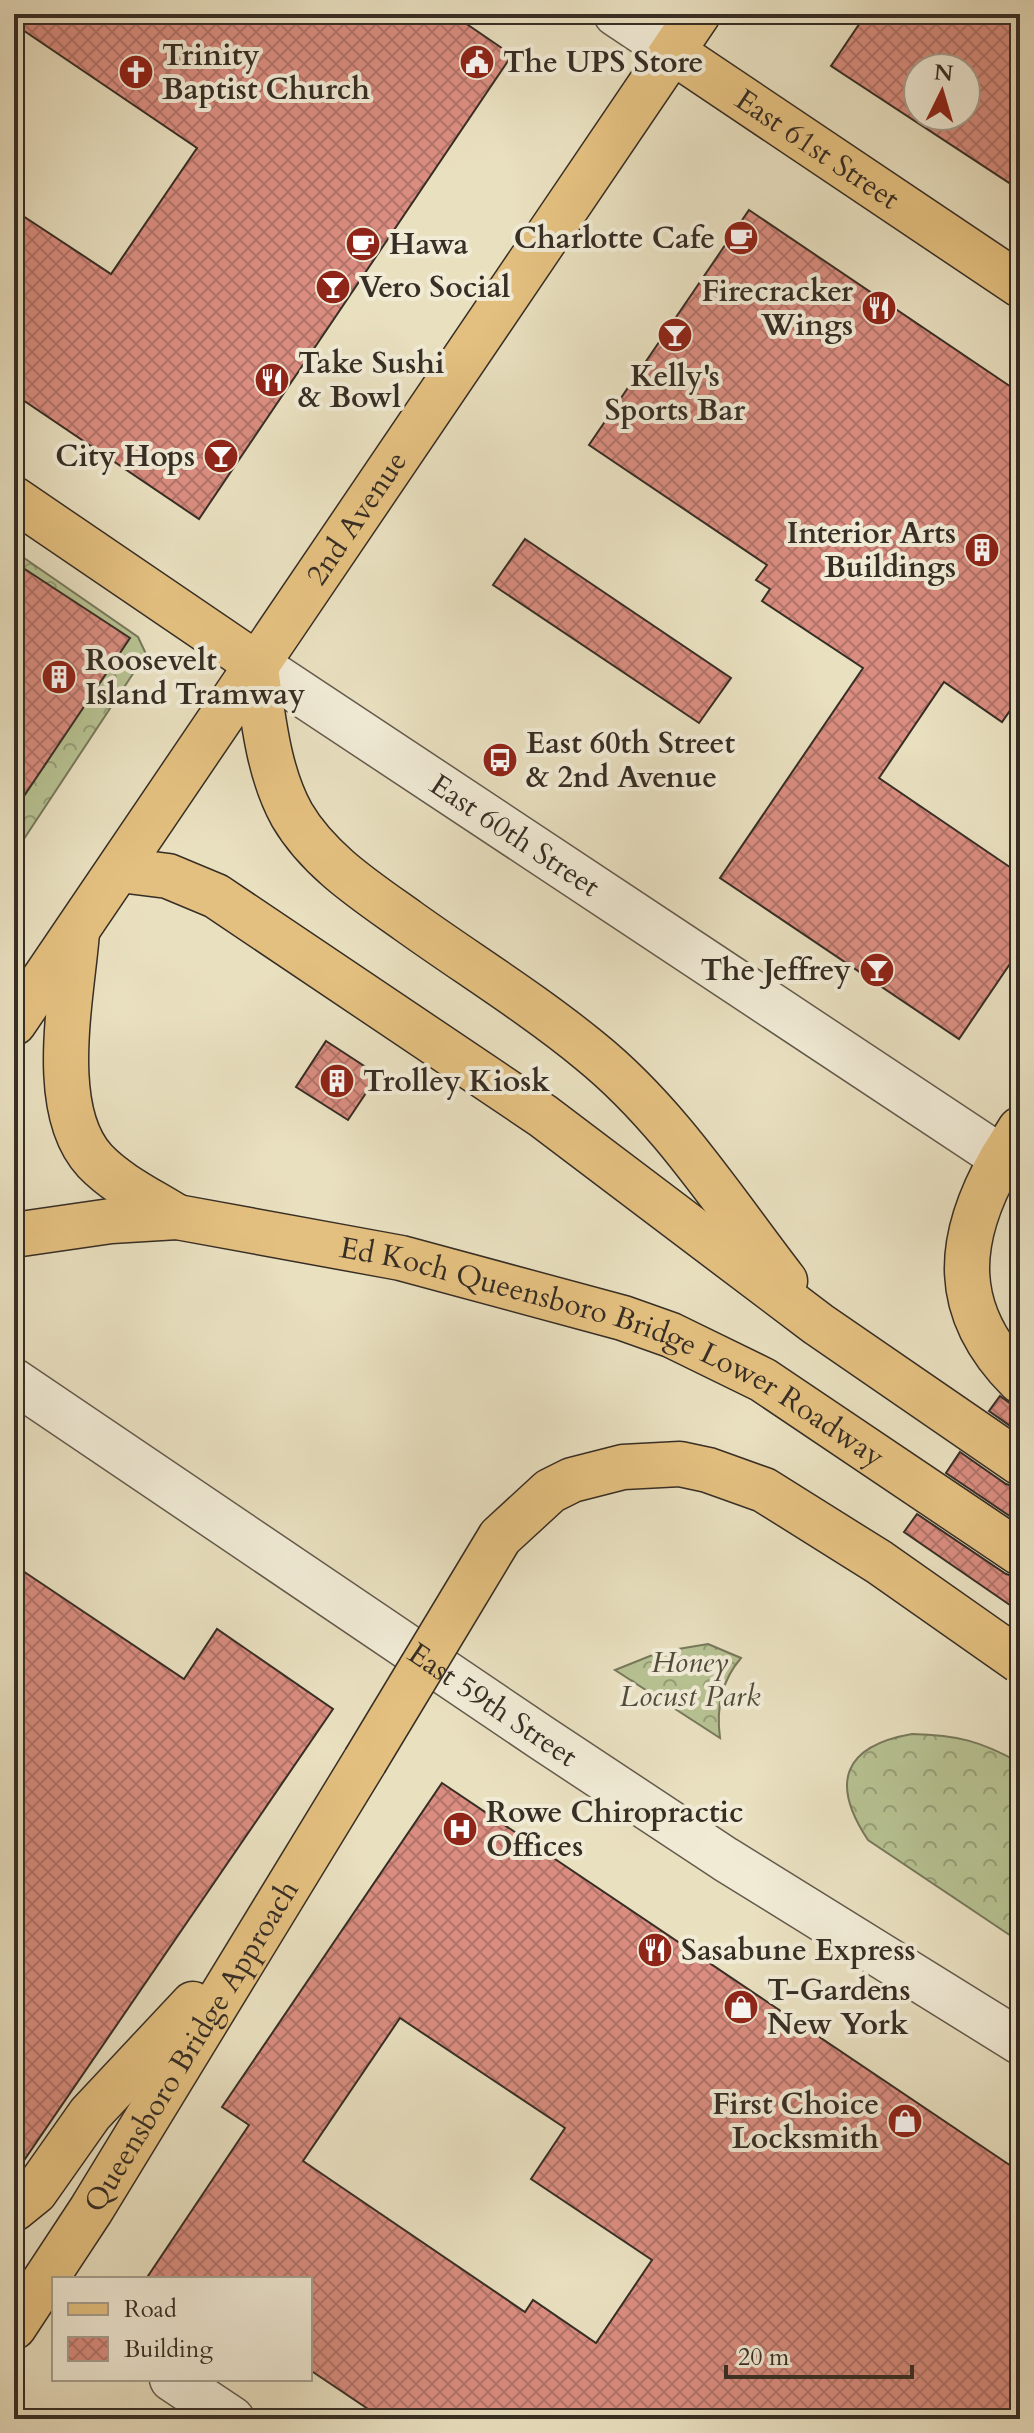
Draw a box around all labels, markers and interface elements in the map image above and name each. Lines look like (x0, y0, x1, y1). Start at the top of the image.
place label: Trinity Baptist Church (162, 35, 370, 110)
place label: The UPS Store (503, 42, 703, 83)
public building icon: The UPS Store (458, 43, 496, 81)
north arrow (902, 52, 982, 132)
church icon: Trinity Baptist Church (117, 53, 155, 91)
text: N (933, 57, 954, 89)
street label: East 61st Street (727, 79, 908, 219)
place label: Charlotte Cafe (514, 218, 715, 259)
cafe icon: Charlotte Cafe (722, 219, 760, 257)
place label: Hawa (389, 224, 468, 265)
cafe icon: Hawa (344, 225, 382, 263)
place label: Vero Social (359, 267, 511, 308)
bar icon: Vero Social (314, 268, 352, 306)
place label: Firecracker Wings (701, 271, 854, 346)
restaurant icon: Firecracker Wings (860, 289, 898, 327)
bar icon: Kelly's Sports Bar (656, 316, 694, 354)
place label: Take Sushi & Bowl (298, 343, 445, 418)
place label: Kelly's Sports Bar (605, 356, 746, 431)
restaurant icon: Take Sushi & Bowl (253, 361, 291, 399)
place label: City Hops (55, 436, 195, 477)
bar icon: City Hops (202, 437, 240, 475)
street label: 2nd Avenue (296, 443, 416, 593)
place label: Interior Arts Buildings (787, 513, 956, 588)
building icon: Interior Arts Buildings (963, 531, 1001, 569)
place label: Roosevelt Island Tramway (85, 640, 305, 715)
building icon: Roosevelt Island Tramway (40, 658, 78, 696)
place label: East 60th Street & 2nd Avenue (526, 723, 735, 798)
bus stop icon: East 60th Street & 2nd Avenue (481, 741, 519, 779)
street label: East 60th Street (422, 764, 609, 907)
place label: The Jeffrey (700, 950, 851, 991)
bar icon: The Jeffrey (858, 951, 896, 989)
place label: Trolley Kiosk (363, 1061, 550, 1102)
building icon: Trolley Kiosk (318, 1062, 356, 1100)
street label: Ed Koch Queensboro Bridge Lower Roadway (337, 1227, 893, 1477)
street label: East 59th Street (400, 1633, 586, 1777)
park label: Honey Locust Park (619, 1642, 761, 1717)
place label: Rowe Chiropractic Offices (486, 1792, 744, 1867)
hospital icon: Rowe Chiropractic Offices (441, 1810, 479, 1848)
street label: Queensboro Bridge Approach (74, 1872, 308, 2220)
place label: Sasabune Express (681, 1930, 916, 1971)
restaurant icon: Sasabune Express (636, 1931, 674, 1969)
place label: T-Gardens New York (767, 1970, 911, 2045)
shop icon: T-Gardens New York (722, 1988, 760, 2026)
place label: First Choice Locksmith (712, 2084, 879, 2159)
shop icon: First Choice Locksmith (886, 2102, 924, 2140)
legend (52, 2277, 312, 2381)
text: Road (124, 2293, 177, 2326)
scale bar (726, 2329, 912, 2379)
text: Building (124, 2333, 214, 2366)
text: 20 m (738, 2341, 790, 2374)

